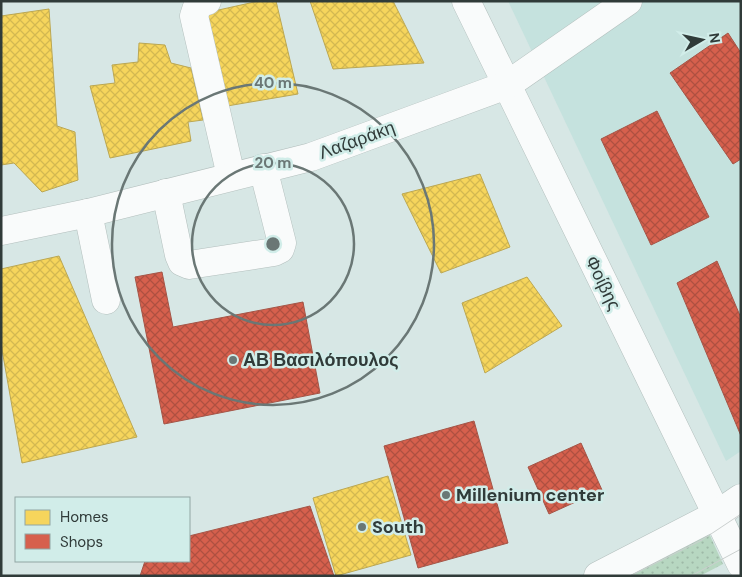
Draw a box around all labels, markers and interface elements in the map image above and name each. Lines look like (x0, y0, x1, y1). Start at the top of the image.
north arrow (677, 15, 727, 65)
text: N (705, 32, 725, 44)
text: 40 m (254, 73, 292, 93)
street label: Λαζαράκη (316, 115, 398, 165)
text: 20 m (255, 153, 291, 173)
centre of rings (264, 235, 282, 253)
street label: Φοίβης (580, 252, 627, 314)
place label: ΑΒ Βασιλόπουλος (243, 348, 399, 372)
marker: ΑΒ Βασιλόπουλος (227, 354, 239, 366)
place label: Millenium center (456, 483, 604, 507)
marker: Millenium center (440, 489, 452, 501)
legend (15, 497, 190, 562)
text: Homes (60, 507, 109, 527)
place label: South (372, 515, 424, 539)
marker: South (356, 521, 368, 533)
text: Shops (60, 532, 103, 552)

